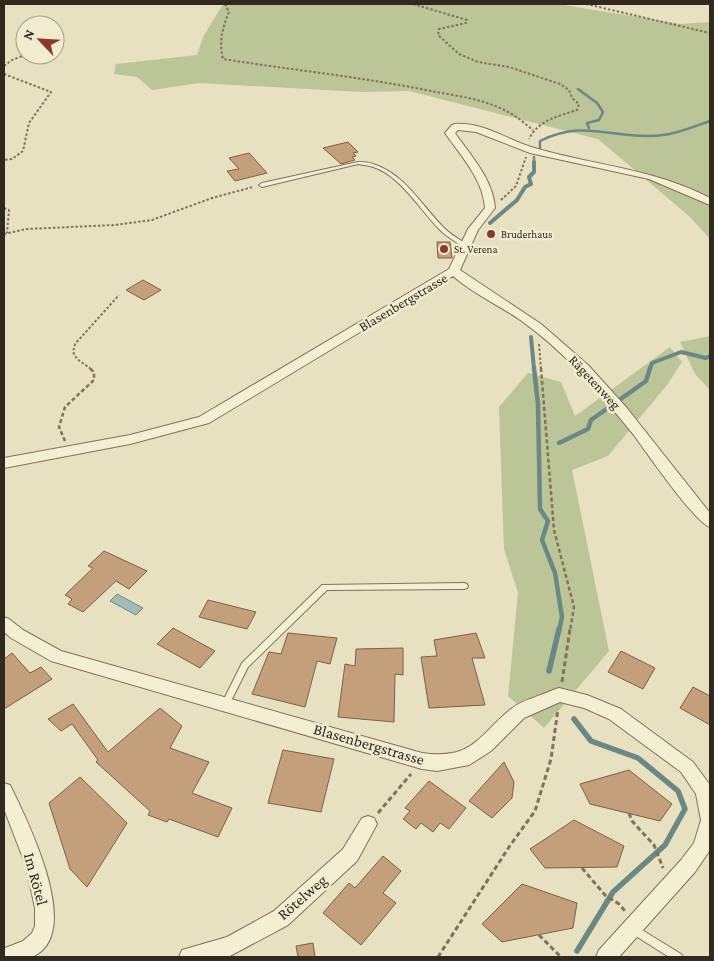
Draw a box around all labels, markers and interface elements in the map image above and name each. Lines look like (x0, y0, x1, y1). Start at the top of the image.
north arrow (15, 15, 65, 65)
text: N (19, 26, 38, 42)
marker: Bruderhaus (485, 228, 497, 240)
place label: Bruderhaus (501, 228, 552, 240)
marker: St. Verena (438, 243, 450, 255)
place label: St. Verena (454, 243, 498, 255)
street label: Blasenbergstrasse (356, 269, 450, 335)
street label: Rägetenweg (566, 352, 624, 413)
street label: Blasenbergstrasse (311, 720, 426, 769)
street label: Im Rötel (21, 851, 51, 907)
street label: Rötelweg (274, 871, 331, 924)

